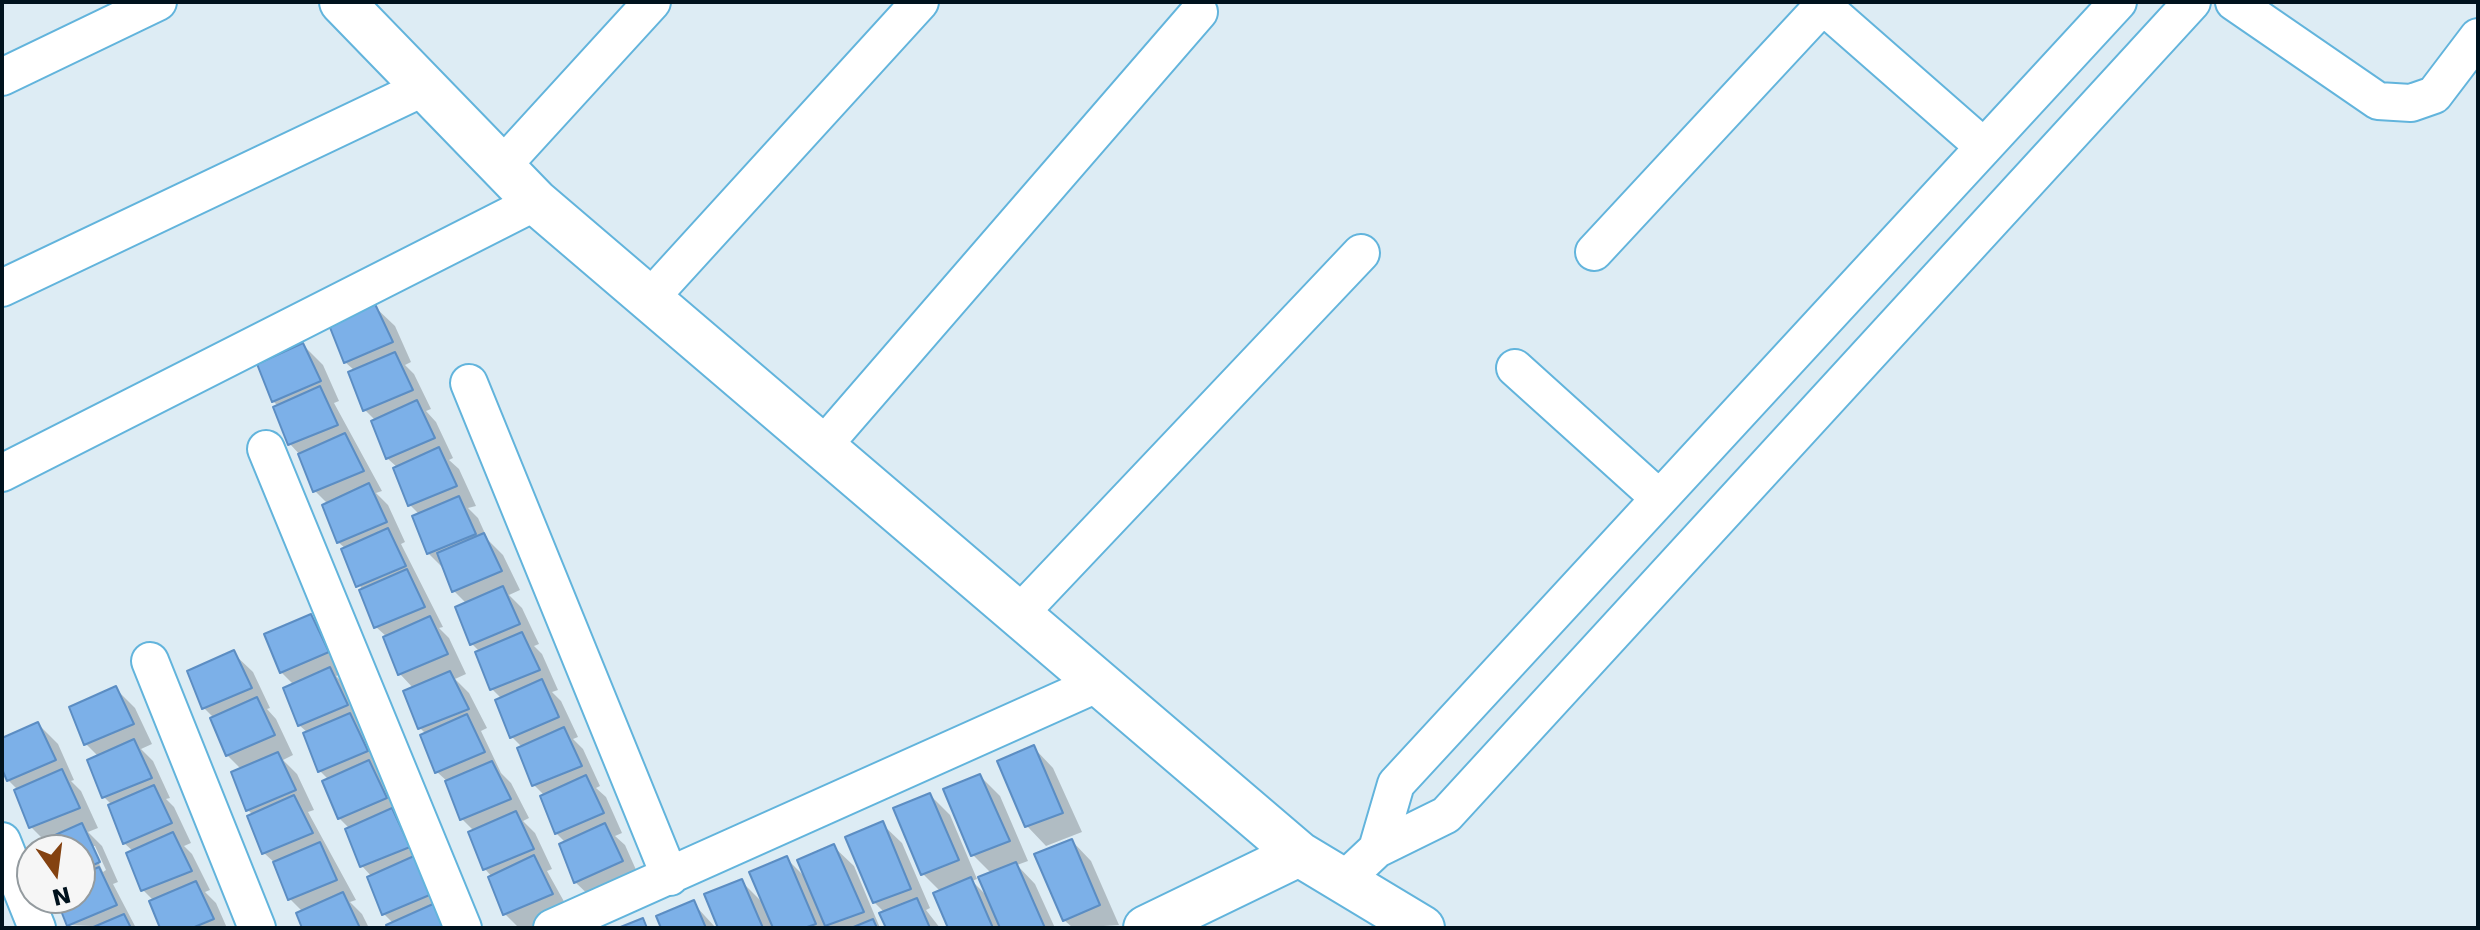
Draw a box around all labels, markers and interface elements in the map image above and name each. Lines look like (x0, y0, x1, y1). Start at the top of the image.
north arrow (16, 834, 96, 914)
text: N (49, 881, 73, 910)

